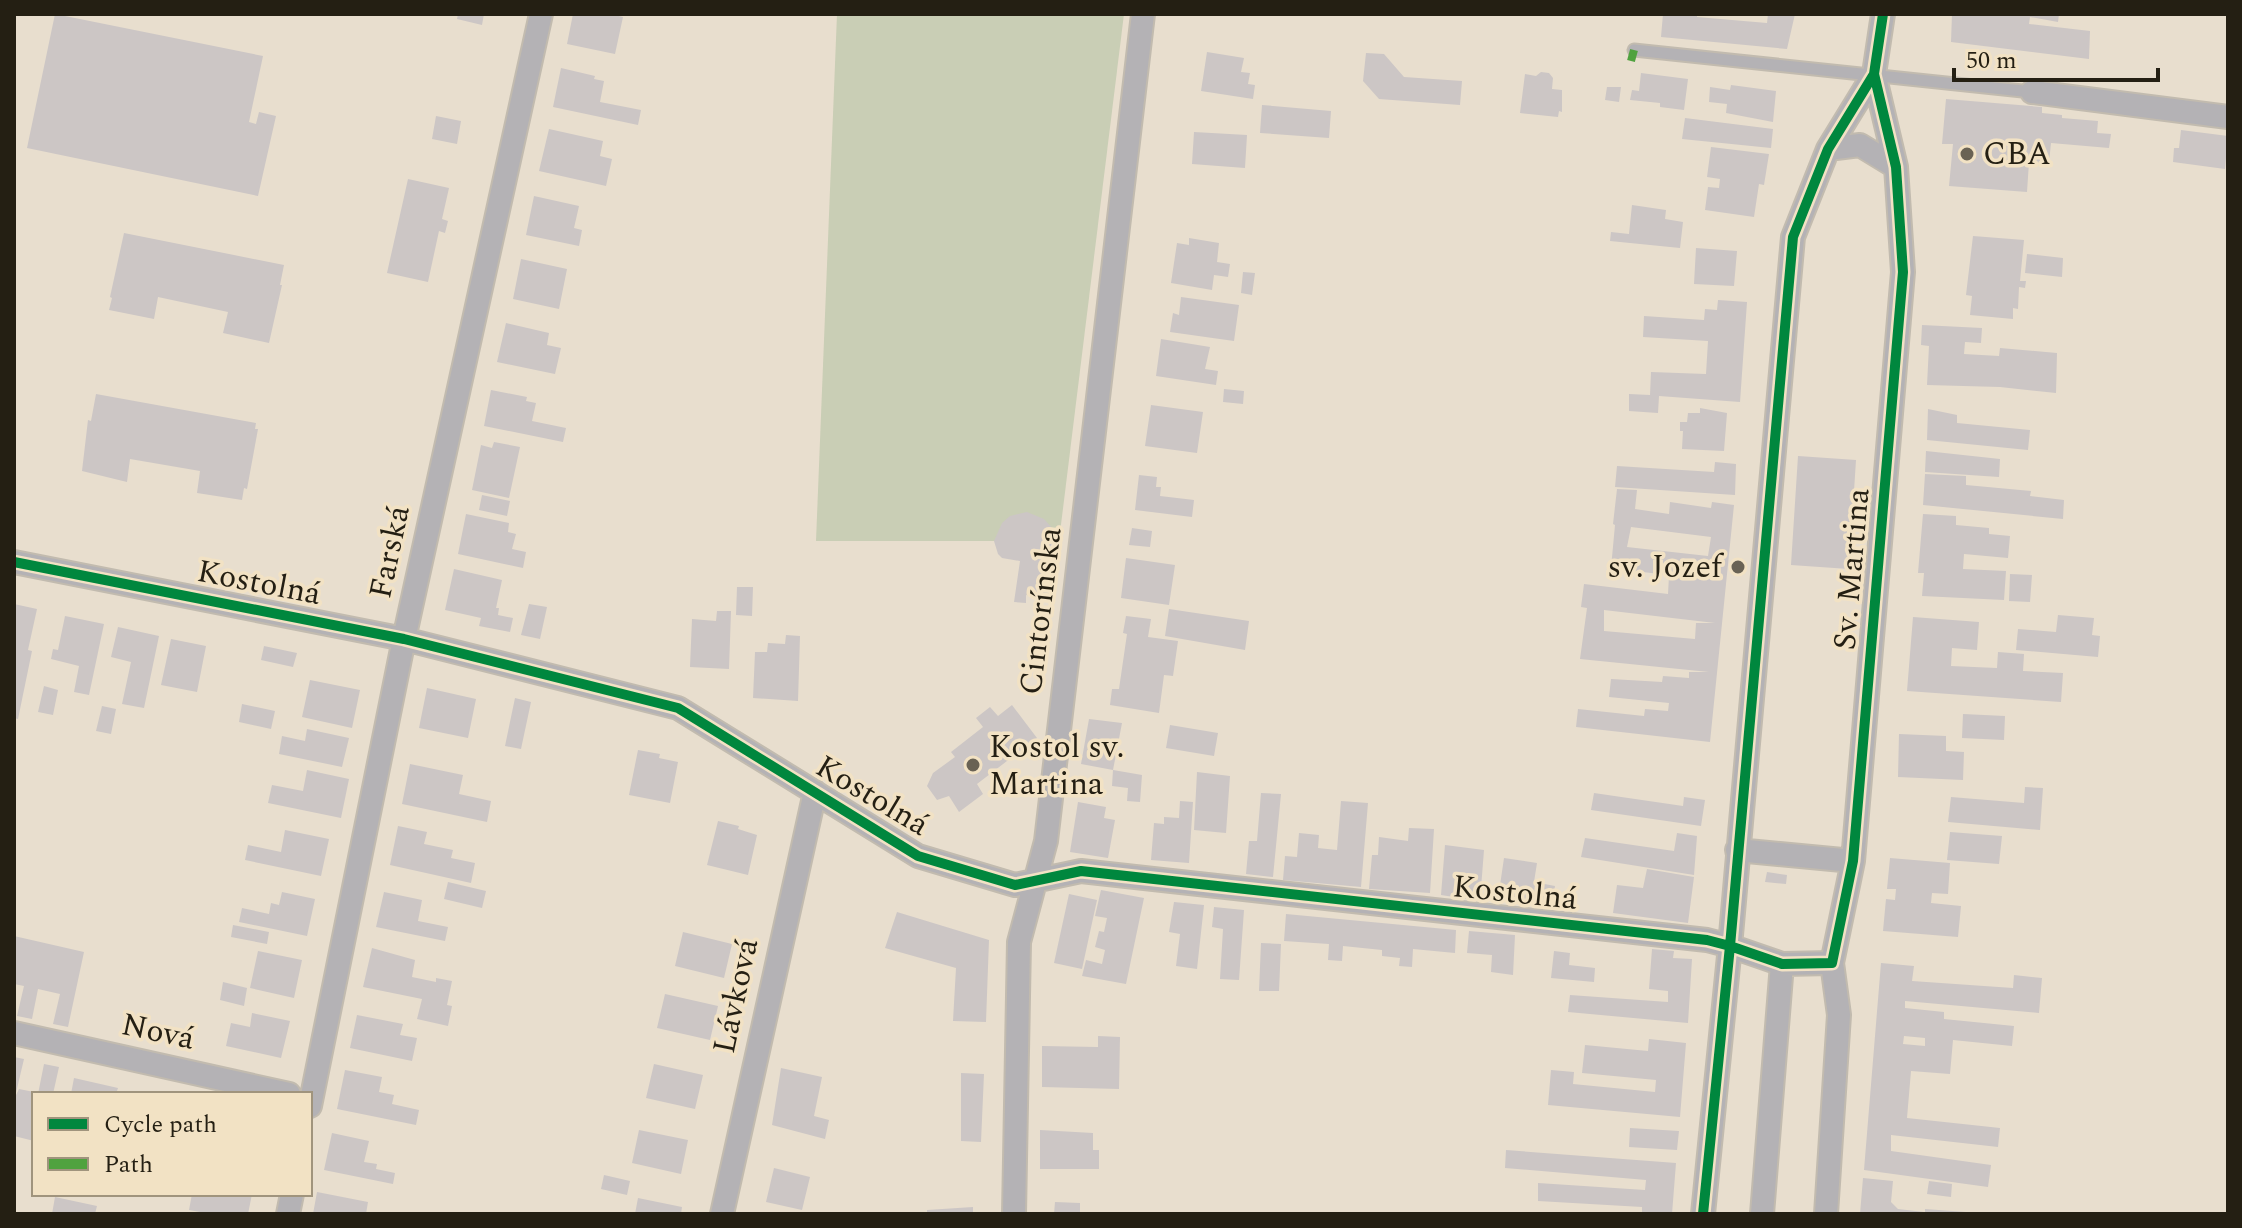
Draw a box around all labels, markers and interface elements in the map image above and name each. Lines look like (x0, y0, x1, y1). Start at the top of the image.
scale bar (1954, 32, 2158, 82)
text: 50 m (1966, 43, 2017, 79)
place label: CBA (1983, 130, 2051, 179)
marker: CBA (1958, 145, 1976, 163)
street label: Sv. Martina (1821, 486, 1884, 652)
street label: Farská (356, 500, 424, 603)
street label: Cintorínska (1006, 524, 1076, 698)
place label: sv. Jozef (1607, 543, 1725, 592)
street label: Kostolná (193, 547, 326, 619)
marker: sv. Jozef (1729, 558, 1747, 576)
place label: Kostol sv. Martina (989, 723, 1124, 809)
street label: Kostolná (806, 743, 939, 849)
marker: Kostol sv. Martina (964, 756, 982, 774)
street label: Kostolná (1450, 862, 1580, 924)
street label: Lávková (700, 933, 772, 1058)
street label: Nová (117, 1000, 200, 1064)
legend (32, 1092, 312, 1196)
text: Cycle path (104, 1107, 217, 1143)
text: Path (104, 1147, 153, 1183)

